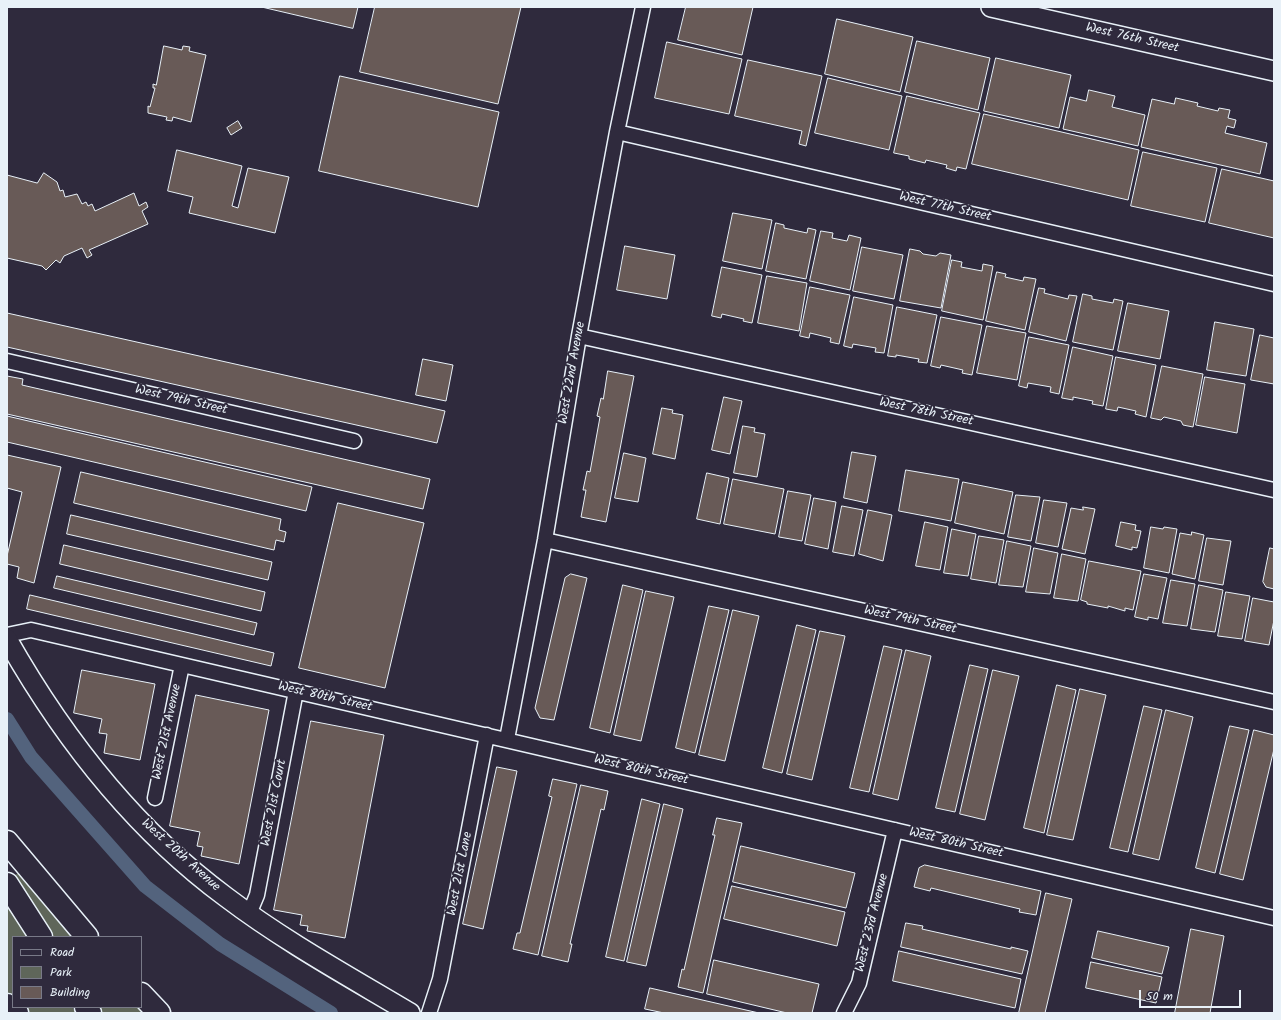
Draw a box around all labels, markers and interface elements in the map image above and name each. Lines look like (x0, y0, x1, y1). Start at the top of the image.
street label: West 76th Street (1084, 21, 1180, 57)
street label: West 77th Street (897, 190, 993, 226)
street label: West 22nd Avenue (556, 321, 590, 425)
street label: West 79th Street (133, 383, 229, 419)
street label: West 78th Street (878, 395, 974, 431)
street label: West 79th Street (862, 604, 958, 638)
street label: West 80th Street (276, 680, 374, 716)
street label: West 21st Avenue (150, 683, 186, 781)
street label: West 80th Street (592, 753, 690, 789)
street label: West 21st Court (259, 758, 291, 848)
street label: West 20th Avenue (137, 816, 223, 896)
street label: West 80th Street (907, 826, 1005, 862)
street label: West 21st Lane (445, 831, 477, 917)
street label: West 23rd Avenue (853, 872, 893, 974)
legend (12, 936, 142, 1008)
text: Road (50, 943, 74, 962)
text: Park (50, 963, 72, 982)
scale bar (1141, 982, 1243, 1008)
text: Building (50, 983, 90, 1002)
text: 50 m (1146, 987, 1173, 1006)

